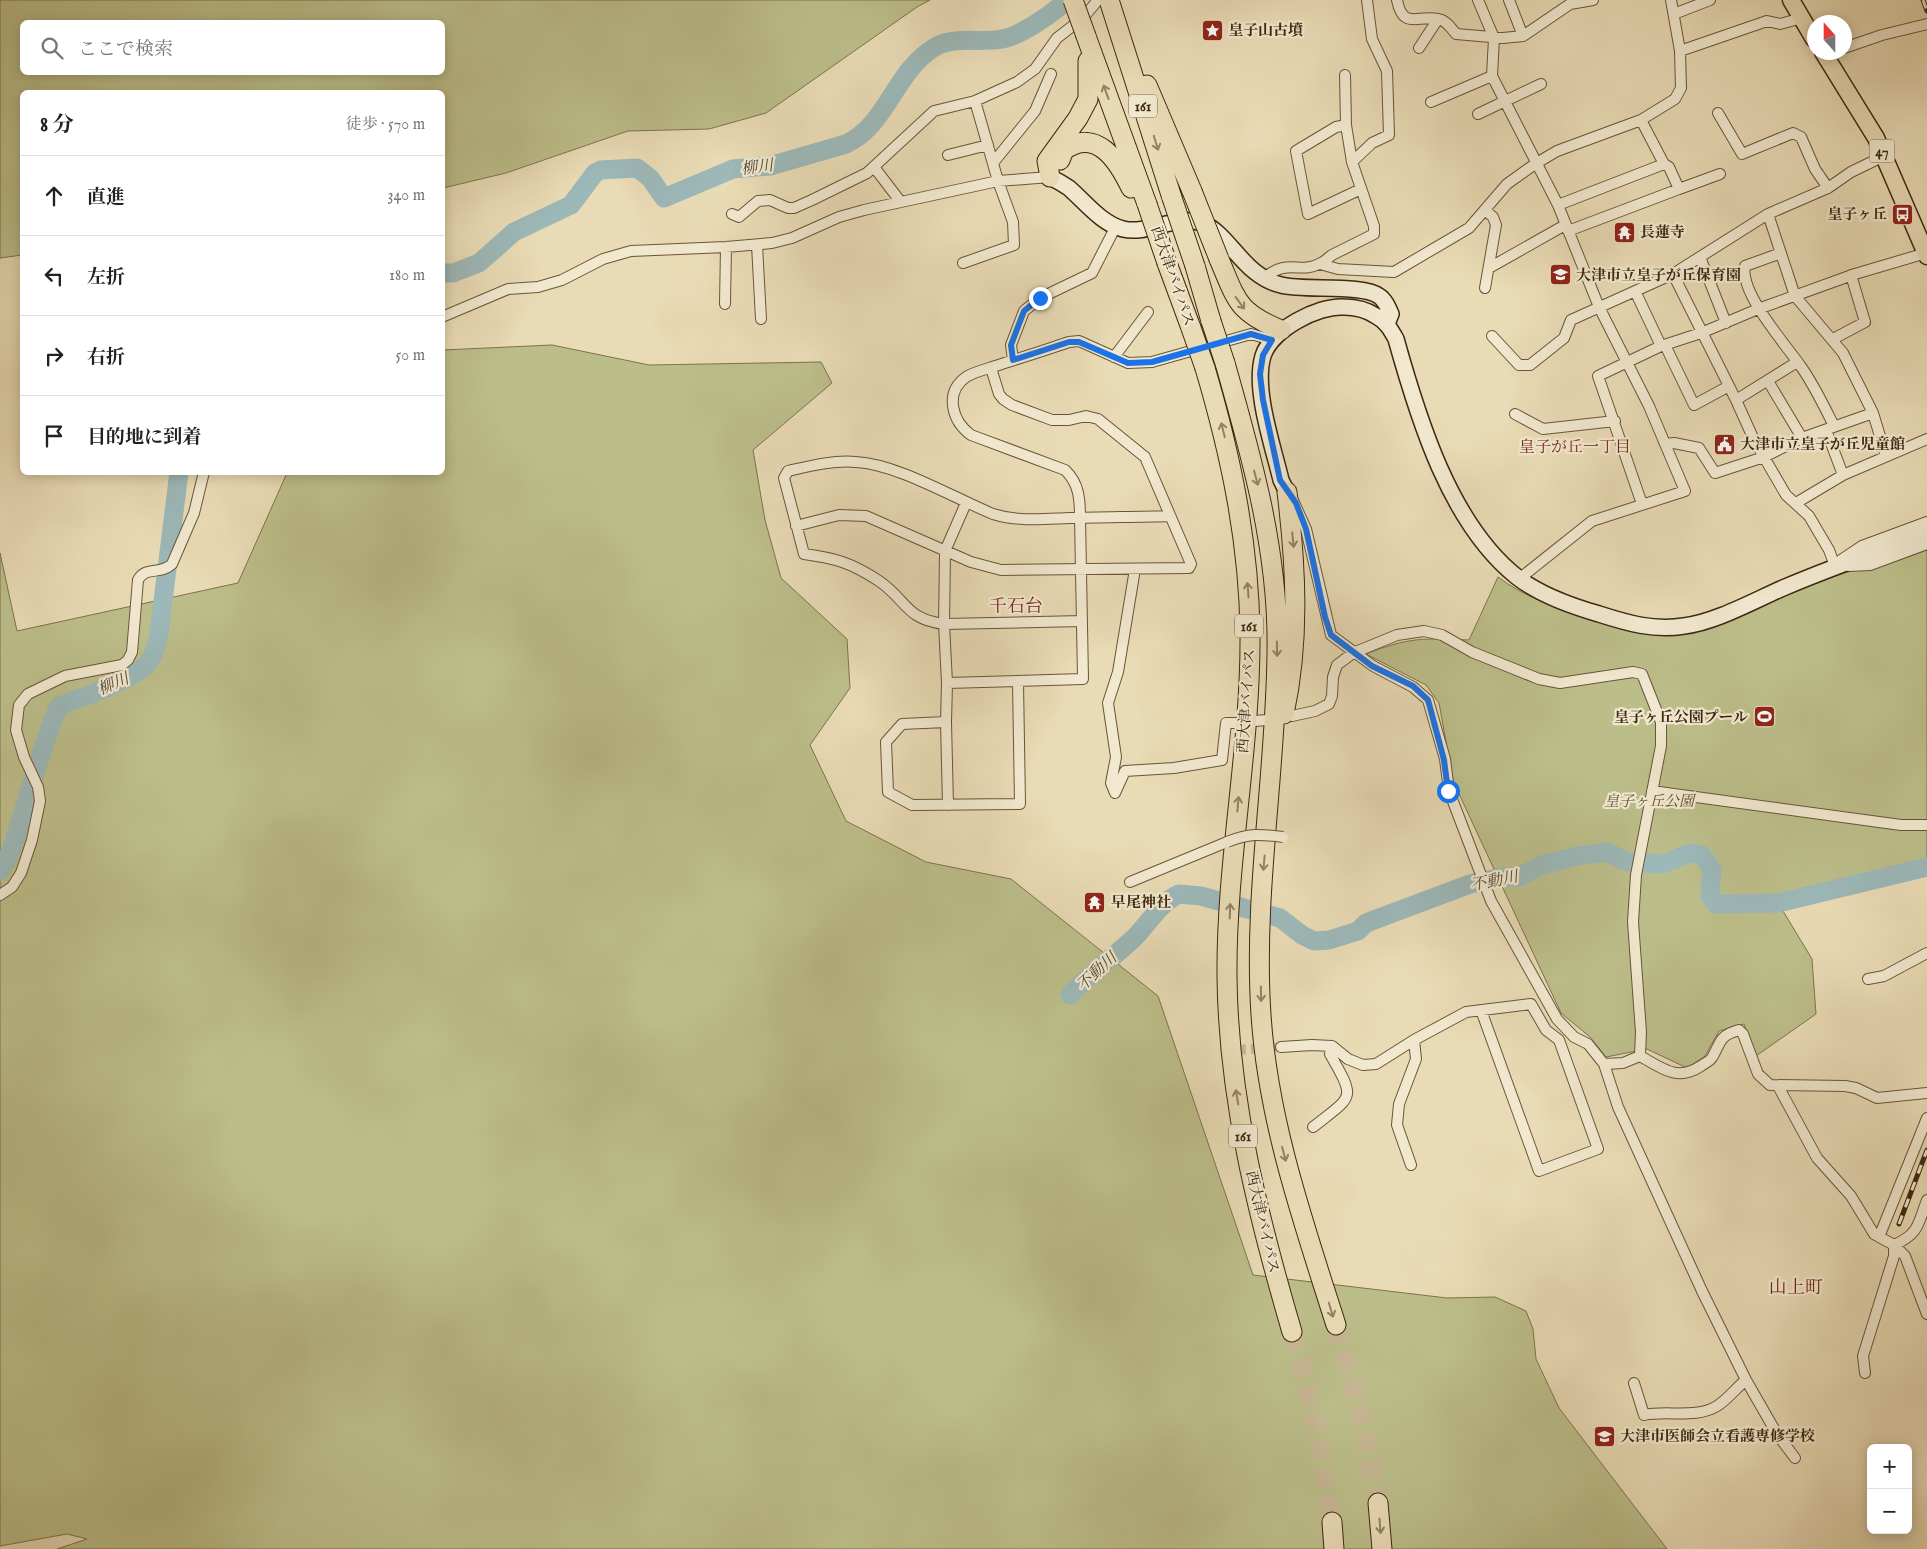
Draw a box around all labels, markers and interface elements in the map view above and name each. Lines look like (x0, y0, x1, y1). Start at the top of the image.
north arrow (1807, 15, 1852, 60)
place icon: 皇子山古墳 (1200, 18, 1224, 42)
search box (20, 20, 445, 75)
place label: 皇子山古墳 (1228, 21, 1303, 40)
icon: search (38, 34, 66, 62)
text: ここで検索 (78, 38, 173, 62)
one-way arrow (1101, 85, 1110, 100)
road number: 161 (1129, 94, 1157, 118)
text: 8 分 (40, 112, 74, 139)
text: 徒歩 · 570 m (345, 115, 425, 135)
one-way arrow (1151, 134, 1161, 150)
road number: 47 (1870, 140, 1894, 162)
water label: 柳川 (740, 156, 776, 180)
icon: ahead (40, 182, 68, 210)
text: 直進 (87, 186, 125, 210)
text: 340 m (387, 186, 425, 206)
bus stop icon: 皇子ヶ丘 (1891, 202, 1915, 226)
place label: 皇子ヶ丘 (1827, 205, 1887, 224)
temple icon: 長蓮寺 (1612, 220, 1636, 244)
place label: 長蓮寺 (1640, 223, 1685, 242)
street label: 西大津バイパス (1147, 224, 1199, 329)
icon: left (40, 262, 68, 290)
school or university icon: 大津市立皇子が丘保育園 (1548, 263, 1572, 287)
text: 左折 (87, 266, 125, 290)
text: 180 m (389, 266, 425, 286)
place label: 大津市立皇子が丘保育園 (1576, 266, 1741, 285)
route end (1029, 287, 1052, 310)
one-way arrow (1235, 296, 1245, 310)
icon: right (40, 342, 68, 370)
text: 右折 (87, 346, 125, 370)
text: 50 m (396, 346, 425, 366)
icon: arrive (40, 422, 68, 450)
one-way arrow (1217, 422, 1227, 438)
text: 目的地に到着 (87, 426, 201, 450)
public building icon: 大津市立皇子が丘児童館 (1712, 432, 1736, 456)
place label: 大津市立皇子が丘児童館 (1740, 435, 1905, 454)
district label: 皇子が丘一丁目 (1519, 438, 1631, 458)
one-way arrow (1252, 469, 1262, 485)
one-way arrow (1288, 532, 1298, 548)
one-way arrow (1243, 582, 1252, 598)
district label: 千石台 (989, 596, 1043, 619)
road number: 161 (1235, 614, 1263, 638)
one-way arrow (1272, 640, 1282, 656)
street label: 西大津バイパス (1233, 648, 1260, 754)
water label: 柳川 (95, 669, 134, 700)
sports icon: 皇子ヶ丘公園プール (1752, 705, 1776, 729)
place label: 皇子ヶ丘公園プール (1614, 708, 1748, 727)
route start (1437, 780, 1460, 803)
park label: 皇子ヶ丘公園 (1604, 792, 1697, 811)
one-way arrow (1233, 797, 1243, 813)
one-way arrow (1259, 855, 1268, 871)
water label: 不動川 (1469, 867, 1522, 896)
temple icon: 早尾神社 (1083, 890, 1107, 914)
place label: 早尾神社 (1111, 893, 1171, 912)
one-way arrow (1225, 903, 1234, 919)
water label: 不動川 (1073, 947, 1123, 996)
one-way arrow (1256, 986, 1266, 1002)
one-way arrow (1231, 1090, 1241, 1106)
road number: 161 (1229, 1124, 1257, 1148)
one-way arrow (1280, 1146, 1290, 1162)
street label: 西大津バイパス (1241, 1169, 1284, 1275)
district label: 山上町 (1769, 1277, 1823, 1300)
one-way arrow (1327, 1302, 1337, 1318)
school or university icon: 大津市医師会立看護専修学校 (1592, 1424, 1616, 1448)
place label: 大津市医師会立看護専修学校 (1620, 1427, 1815, 1446)
map controls (1867, 1444, 1912, 1534)
button: + (1867, 1444, 1912, 1489)
button: − (1867, 1489, 1912, 1534)
one-way arrow (1375, 1518, 1385, 1534)

